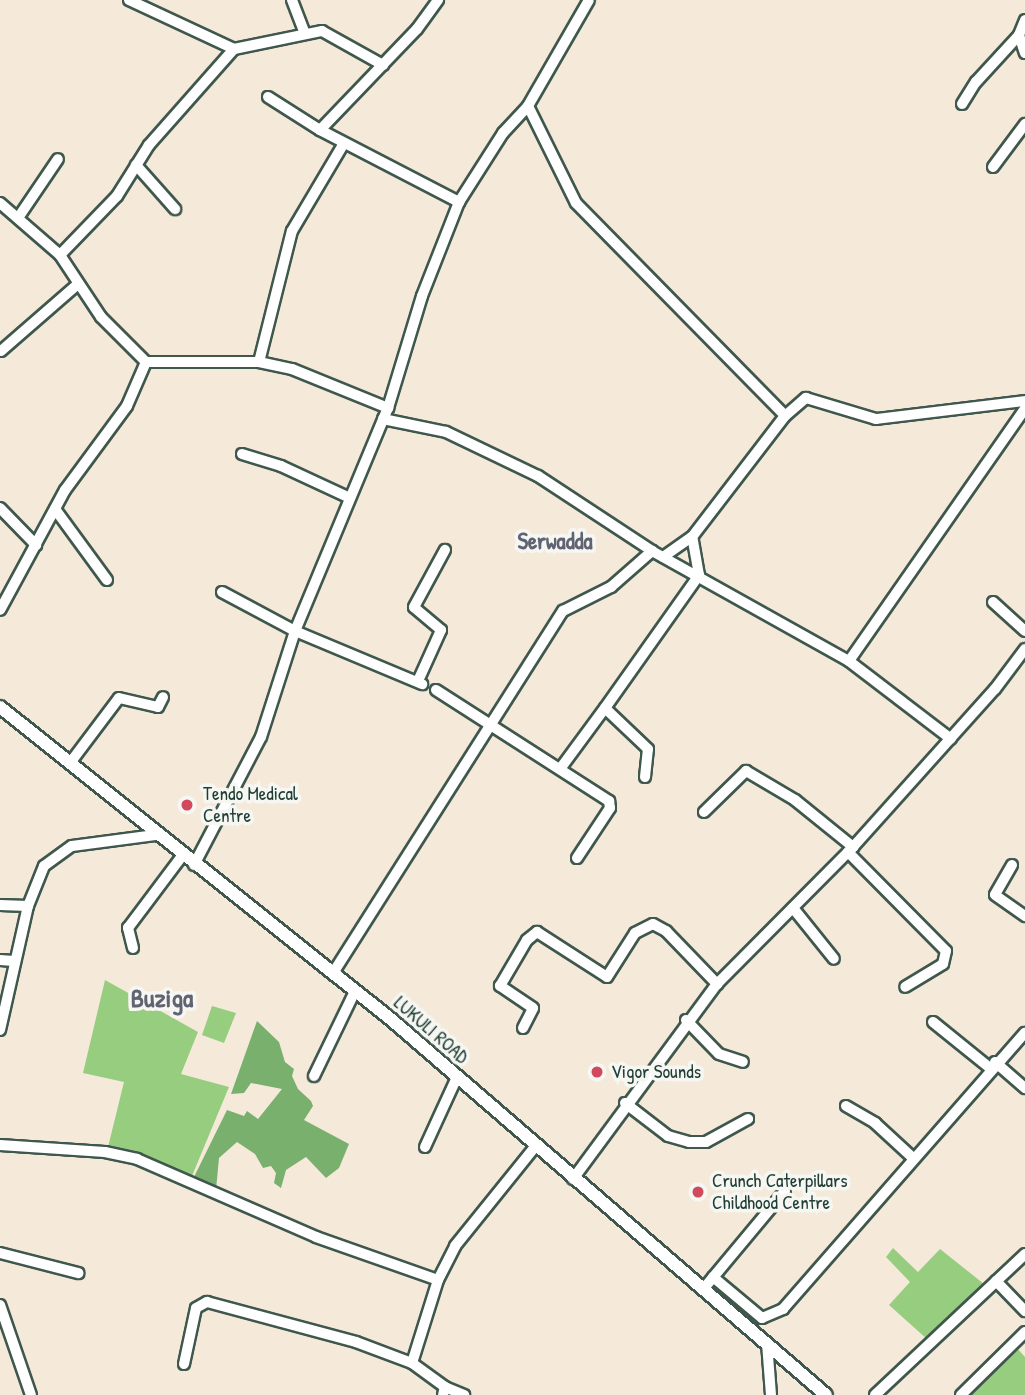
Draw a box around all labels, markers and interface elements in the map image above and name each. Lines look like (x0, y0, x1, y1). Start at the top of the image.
district label: Serwadda (517, 527, 593, 555)
place label: Tendo Medical Centre (203, 783, 298, 827)
marker: Tendo Medical Centre (177, 795, 197, 815)
district label: Buziga (131, 982, 193, 1014)
street label: LUKULI ROAD (389, 991, 473, 1069)
place label: Vigor Sounds (611, 1061, 701, 1083)
marker: Vigor Sounds (589, 1064, 605, 1080)
place label: Crunch Caterpillars Childhood Centre (712, 1170, 848, 1214)
marker: Crunch Caterpillars Childhood Centre (690, 1184, 706, 1200)

